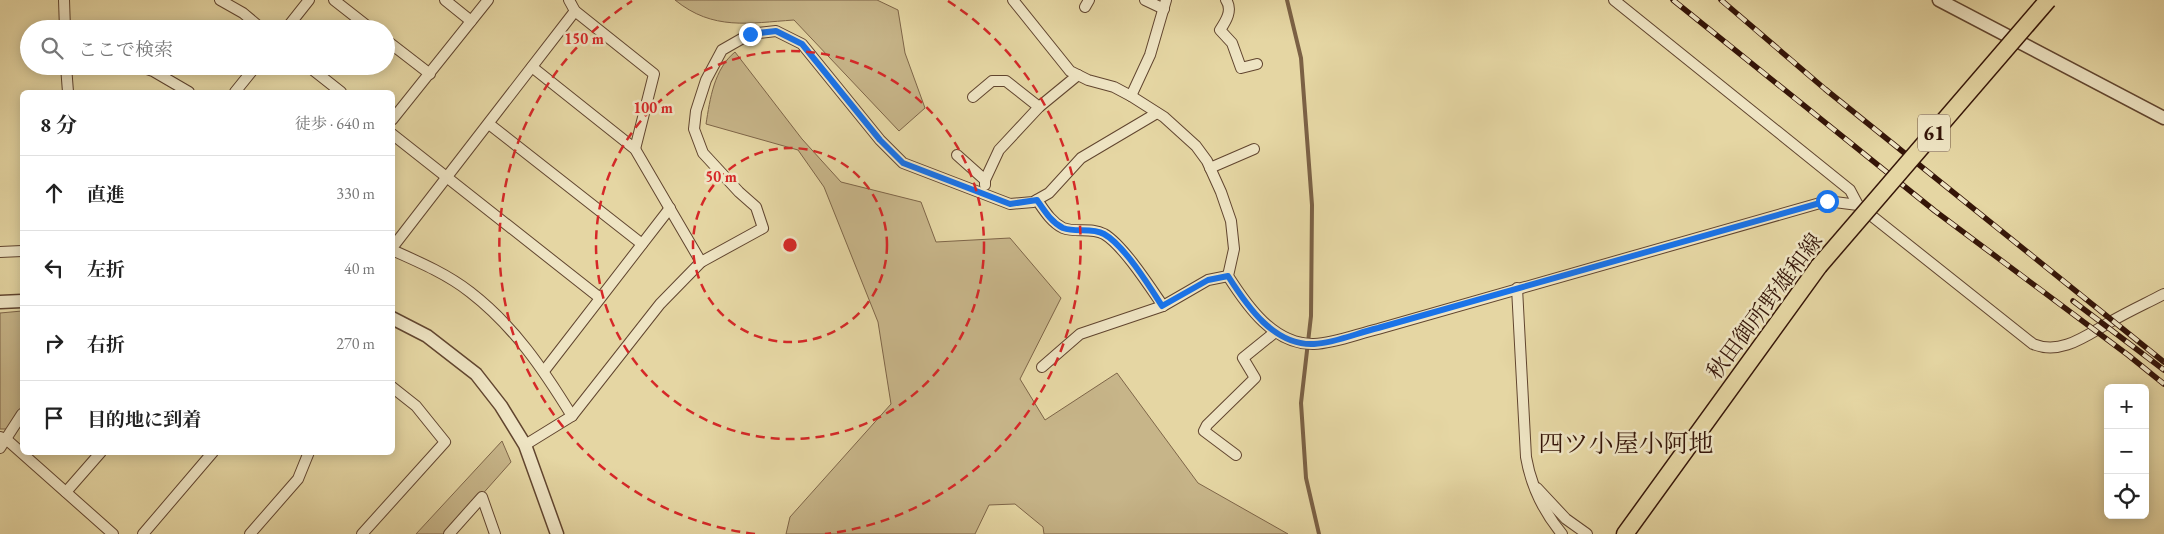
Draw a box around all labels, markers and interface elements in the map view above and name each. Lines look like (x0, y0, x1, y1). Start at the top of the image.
search box (20, 20, 395, 75)
route end (739, 23, 762, 46)
text: 150 m (564, 29, 604, 48)
icon: search (38, 34, 66, 62)
text: ここで検索 (78, 37, 173, 62)
text: 100 m (633, 98, 673, 117)
text: 8 分 (40, 111, 77, 138)
text: 徒歩 · 640 m (295, 113, 375, 134)
road number: 61 (1918, 115, 1950, 152)
text: 50 m (705, 167, 737, 186)
icon: ahead (40, 179, 68, 207)
text: 直進 (87, 182, 125, 207)
text: 330 m (336, 183, 375, 204)
route start (1816, 190, 1839, 213)
street label: 秋田御所野雄和線 (1700, 227, 1829, 385)
centre of rings (781, 236, 799, 254)
icon: left (40, 254, 68, 282)
text: 左折 (87, 257, 125, 282)
text: 40 m (344, 258, 375, 279)
icon: right (40, 329, 68, 357)
text: 右折 (87, 332, 125, 357)
text: 270 m (336, 333, 375, 354)
map controls (2104, 384, 2149, 519)
button: + (2104, 384, 2149, 429)
icon: arrive (40, 404, 68, 432)
text: 目的地に到着 (87, 407, 201, 432)
district label: 四ツ小屋小阿地 (1538, 427, 1714, 459)
button: − (2104, 429, 2149, 474)
button: locate (2104, 474, 2149, 519)

